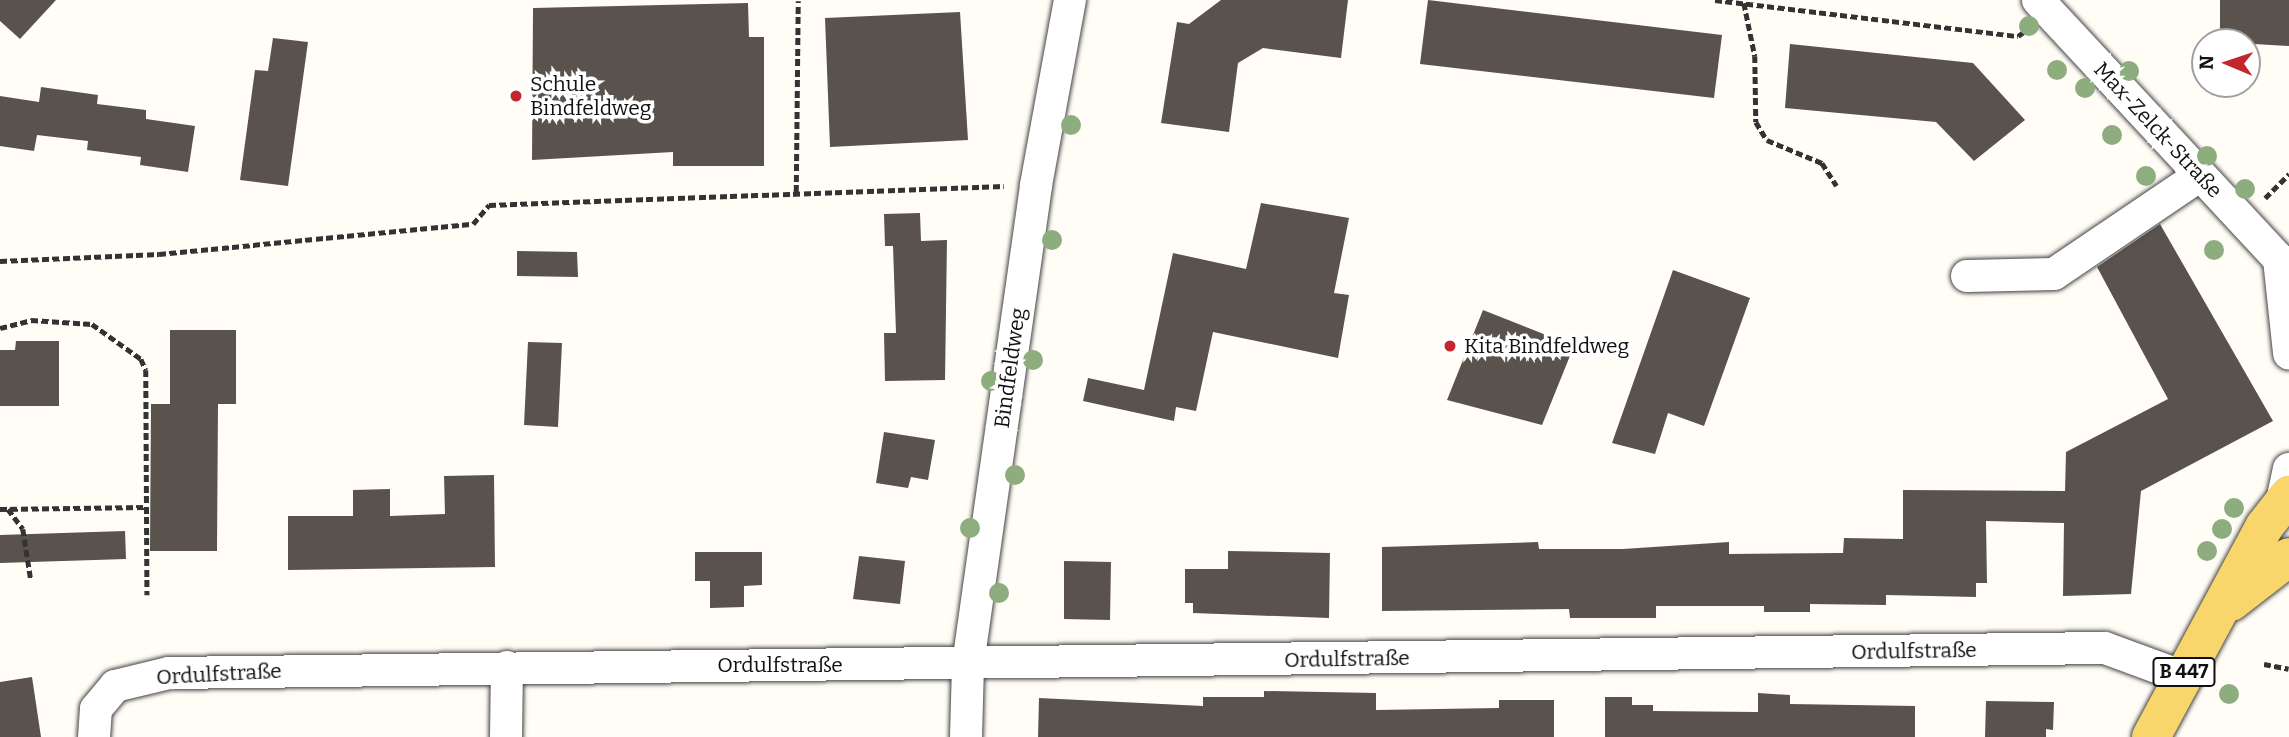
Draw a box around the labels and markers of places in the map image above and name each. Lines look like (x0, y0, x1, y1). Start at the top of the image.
place label: Schule Bindfeldweg (530, 71, 651, 121)
marker: Schule Bindfeldweg (508, 88, 524, 104)
place label: Kita Bindfeldweg (1464, 333, 1629, 359)
marker: Kita Bindfeldweg (1442, 338, 1458, 354)

